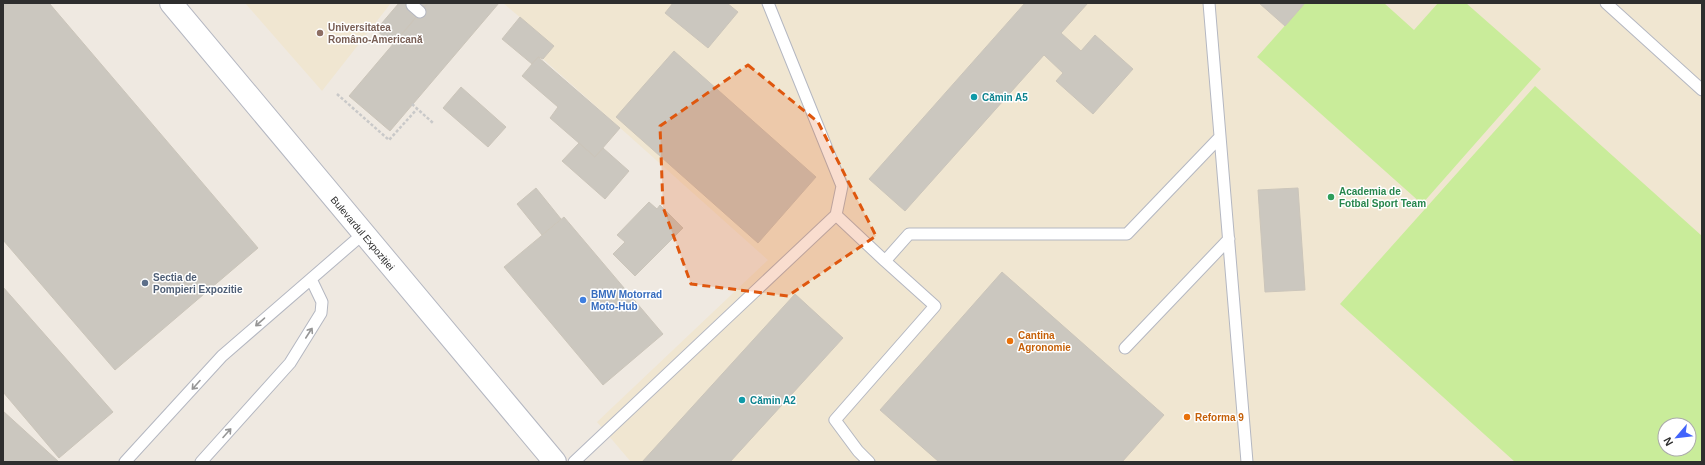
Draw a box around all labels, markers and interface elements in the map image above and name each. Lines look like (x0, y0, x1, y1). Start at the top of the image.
place label: Universitatea Româno-Americană (328, 22, 423, 45)
marker: Universitatea Româno-Americană (315, 28, 325, 38)
marker: Cămin A5 (969, 92, 979, 102)
place label: Cămin A5 (982, 92, 1028, 103)
place label: Academia de Fotbal Sport Team (1339, 186, 1426, 209)
marker: Academia de Fotbal Sport Team (1326, 192, 1336, 202)
street label: Bulevardul Expoziției (329, 194, 397, 272)
place label: Sectia de Pompieri Expozitie (153, 272, 243, 295)
marker: Sectia de Pompieri Expozitie (140, 278, 150, 288)
place label: BMW Motorrad Moto-Hub (591, 289, 662, 312)
marker: BMW Motorrad Moto-Hub (578, 295, 588, 305)
one-way arrow (255, 318, 266, 327)
one-way arrow (305, 328, 313, 339)
place label: Cantina Agronomie (1018, 330, 1071, 353)
marker: Cantina Agronomie (1005, 336, 1015, 346)
one-way arrow (191, 379, 200, 390)
marker: Cămin A2 (737, 395, 747, 405)
place label: Cămin A2 (750, 395, 796, 406)
marker: Reforma 9 (1182, 412, 1192, 422)
place label: Reforma 9 (1195, 412, 1244, 423)
north arrow (1657, 417, 1697, 457)
one-way arrow (222, 428, 231, 438)
text: N (1661, 435, 1675, 448)

